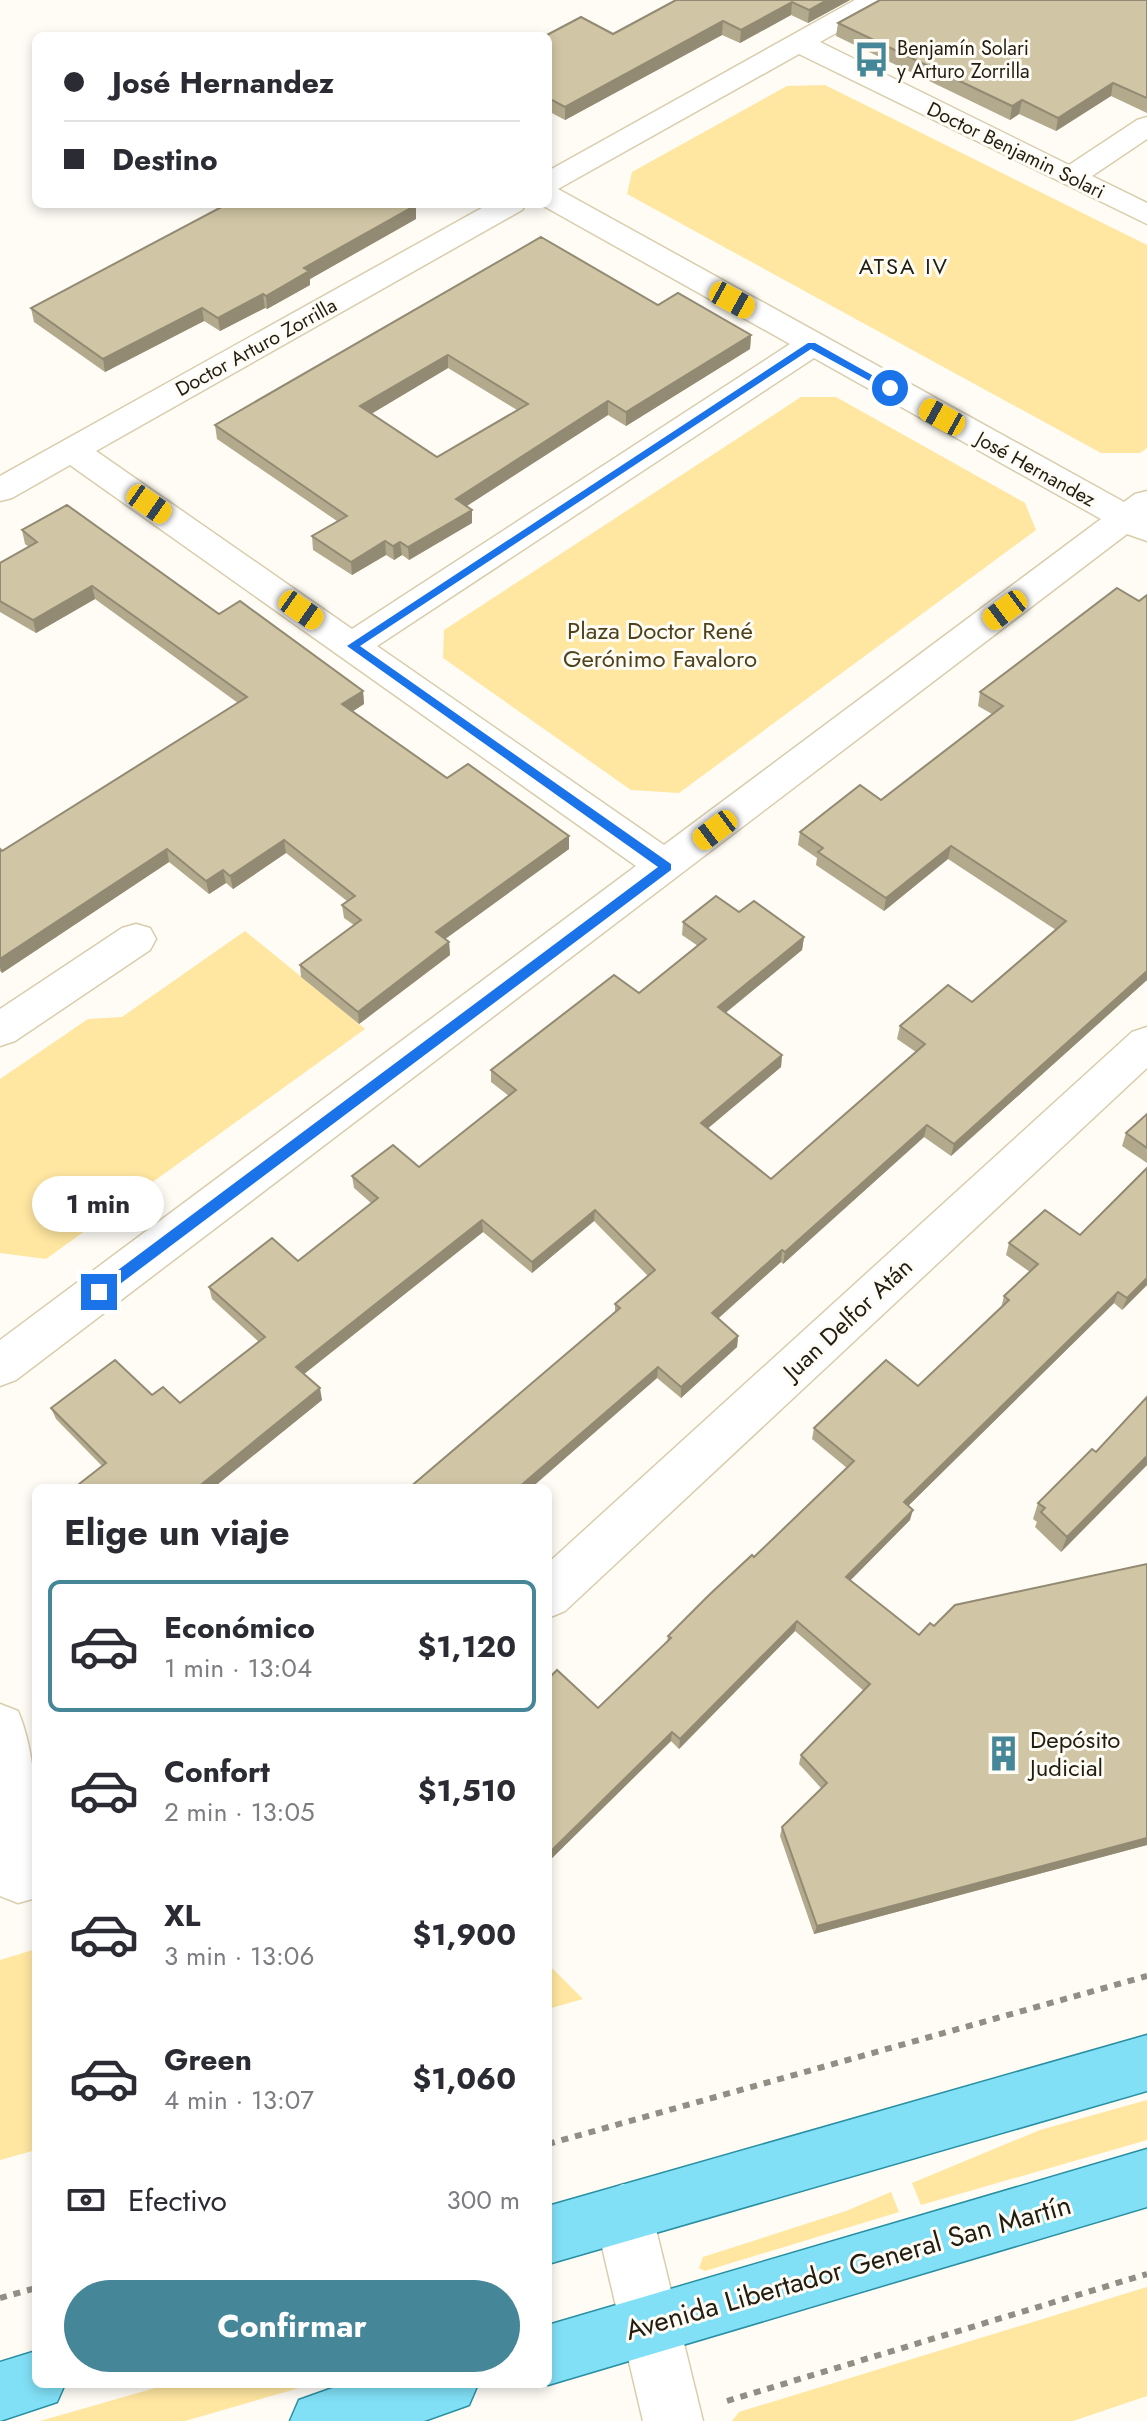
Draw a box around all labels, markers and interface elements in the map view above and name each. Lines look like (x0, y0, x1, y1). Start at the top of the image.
place label: Benjamín Solari y Arturo Zorrilla (897, 34, 1030, 86)
bus stop icon: Benjamín Solari y Arturo Zorrilla (852, 41, 890, 79)
text: José Hernandez (112, 61, 334, 104)
street label: Doctor Benjamin Solari (922, 95, 1110, 206)
text: Destino (112, 138, 218, 181)
district label: ATSA IV (859, 250, 949, 282)
car (705, 278, 759, 322)
street label: Doctor Arturo Zorrilla (170, 291, 342, 404)
route start (872, 370, 908, 406)
car (915, 395, 969, 439)
street label: José Hernandez (968, 423, 1101, 514)
car (122, 480, 176, 528)
car (274, 586, 328, 634)
car (979, 586, 1031, 634)
park label: Plaza Doctor René Gerónimo Favaloro (563, 613, 757, 676)
car (689, 806, 741, 854)
callout: 1 min (33, 1176, 165, 1232)
text: 1 min (66, 1185, 130, 1223)
street label: Juan Delfor Atán (773, 1250, 920, 1390)
route end (81, 1274, 117, 1310)
text: Elige un viaje (64, 1506, 290, 1558)
text: Económico (164, 1606, 315, 1649)
icon: car (68, 1610, 140, 1682)
text: $1,120 (418, 1625, 516, 1668)
text: 1 min · 13:04 (164, 1649, 312, 1687)
place label: Depósito Judicial (1027, 1722, 1120, 1785)
building icon: Depósito Judicial (985, 1735, 1023, 1773)
text: Confort (164, 1750, 270, 1793)
icon: car (68, 1754, 140, 1826)
text: $1,510 (418, 1769, 516, 1812)
text: 2 min · 13:05 (164, 1793, 315, 1831)
text: XL (164, 1894, 200, 1937)
icon: car (68, 1898, 140, 1970)
text: $1,900 (413, 1913, 516, 1956)
text: 3 min · 13:06 (164, 1937, 314, 1975)
text: Green (164, 2038, 252, 2081)
icon: car (68, 2042, 140, 2114)
text: $1,060 (413, 2057, 516, 2100)
text: 4 min · 13:07 (164, 2081, 314, 2119)
icon: cash (64, 2178, 108, 2222)
text: Efectivo (128, 2179, 227, 2222)
text: 300 m (447, 2181, 520, 2219)
street label: Avenida Libertador General San Martín (620, 2184, 1076, 2351)
button: Confirmar (64, 2280, 520, 2372)

